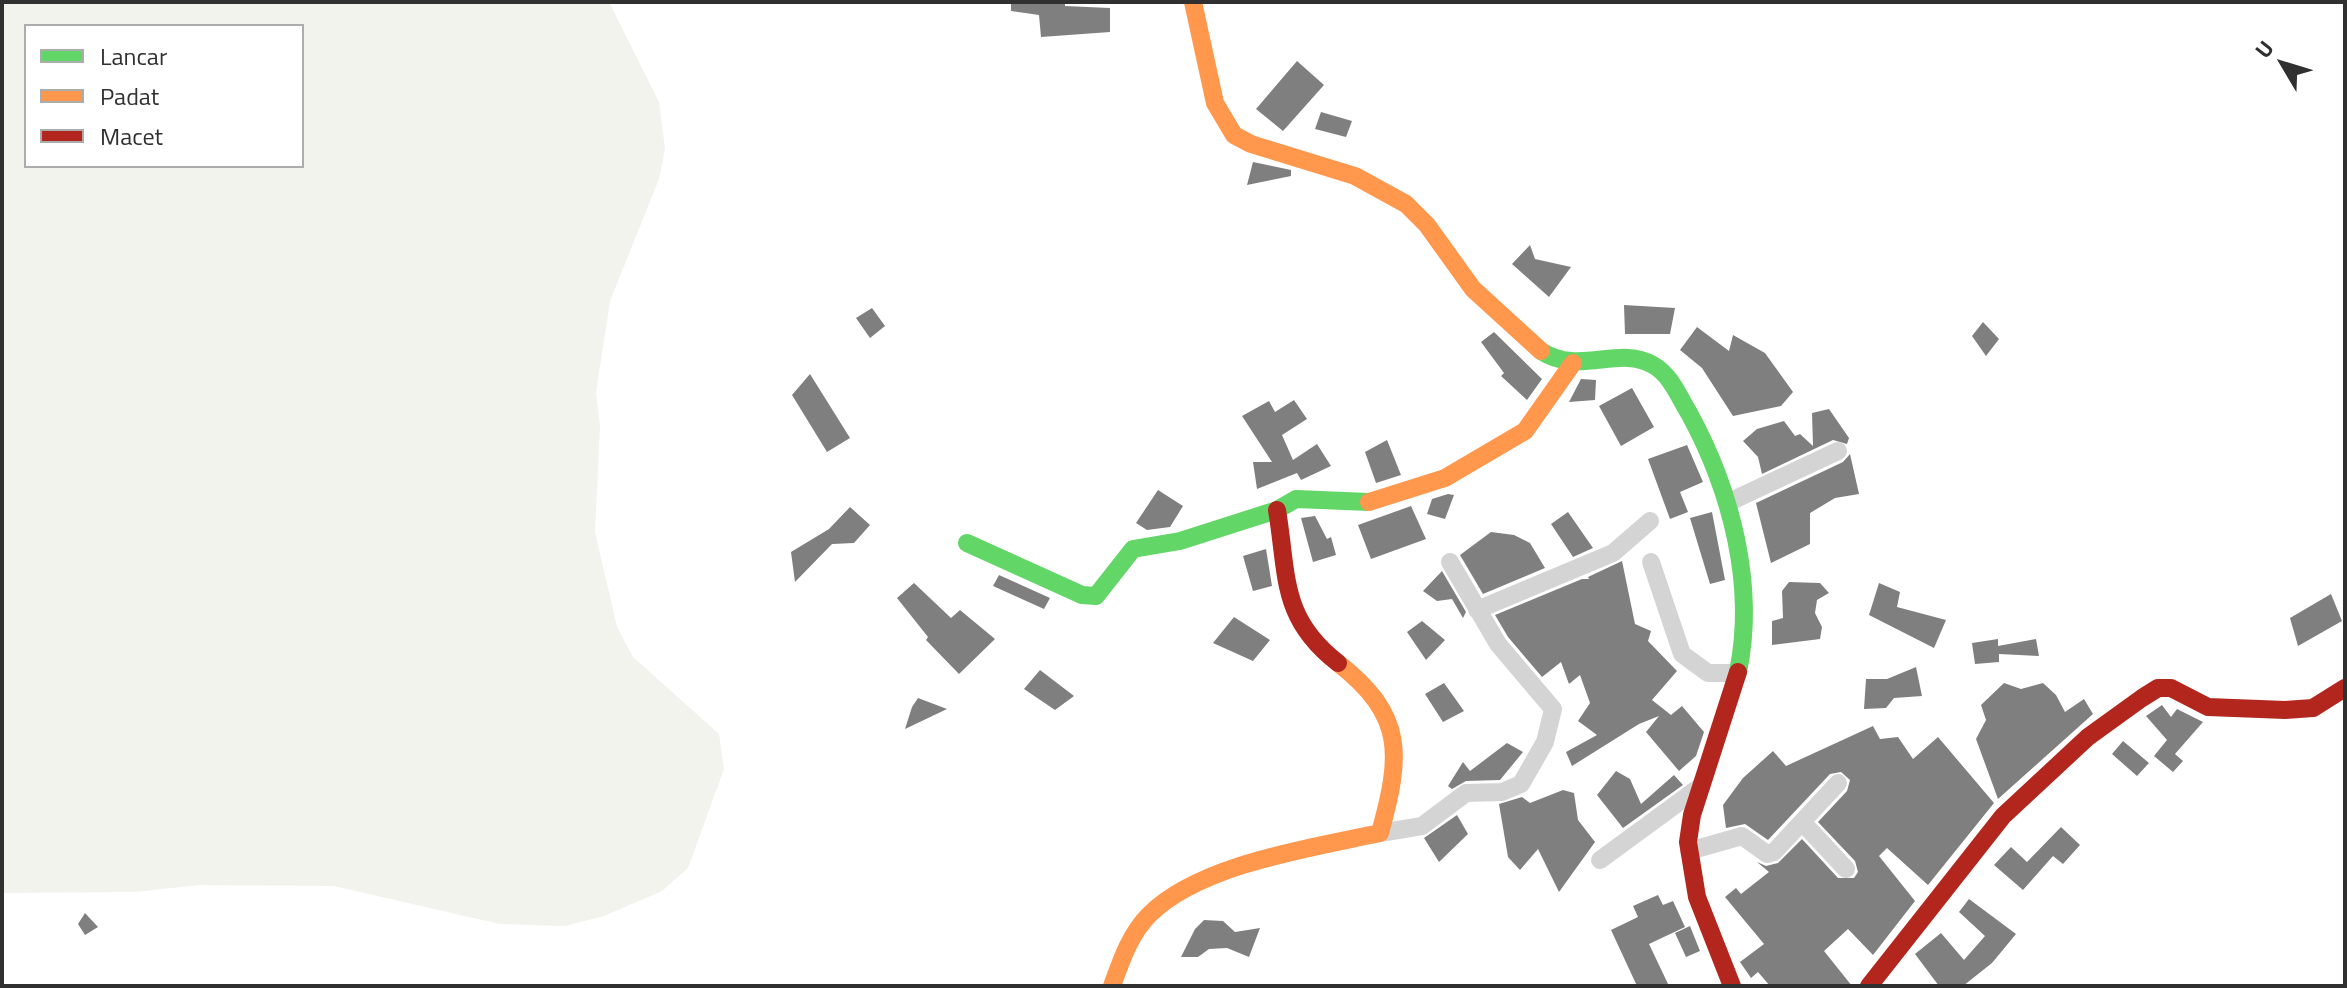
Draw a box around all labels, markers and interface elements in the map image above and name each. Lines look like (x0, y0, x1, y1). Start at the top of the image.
legend (24, 24, 304, 168)
north arrow (2243, 24, 2323, 104)
text: U (2246, 33, 2282, 65)
text: Lancar (100, 38, 167, 74)
text: Padat (100, 78, 159, 114)
text: Macet (100, 118, 163, 154)

